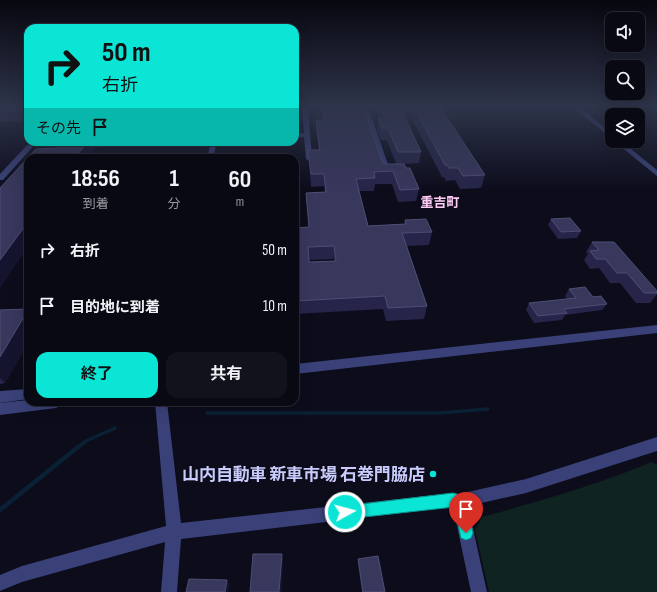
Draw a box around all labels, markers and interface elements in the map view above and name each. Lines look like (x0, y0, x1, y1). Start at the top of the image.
map controls (605, 12, 645, 148)
button: sound (605, 12, 645, 52)
text: 50 m (102, 36, 151, 69)
icon: right (36, 40, 88, 92)
button: search (605, 60, 645, 100)
text: 右折 (102, 75, 138, 96)
button: layers (605, 108, 645, 148)
icon: arrive (89, 116, 111, 138)
text: その先 (36, 119, 81, 138)
text: 18:56 (72, 164, 120, 193)
text: 1 (169, 164, 179, 193)
text: 60 (228, 165, 251, 194)
text: m (236, 194, 244, 210)
district label: 重吉町 (420, 195, 460, 211)
text: 到着 (83, 196, 109, 212)
text: 分 (168, 196, 181, 212)
icon: right (36, 239, 58, 261)
text: 50 m (262, 241, 287, 260)
text: 右折 (70, 242, 100, 261)
icon: arrive (36, 295, 58, 317)
text: 10 m (263, 297, 287, 316)
text: 目的地に到着 (70, 298, 160, 317)
button: 終了 (36, 352, 158, 398)
button: 共有 (166, 352, 287, 398)
place label: 山内自動車 新車市場 石巻門脇店 (182, 465, 425, 485)
marker: 山内自動車 新車市場 石巻門脇店 (428, 469, 438, 479)
position arrow (324, 491, 366, 533)
pin (449, 492, 483, 533)
icon: arrive (455, 498, 477, 520)

